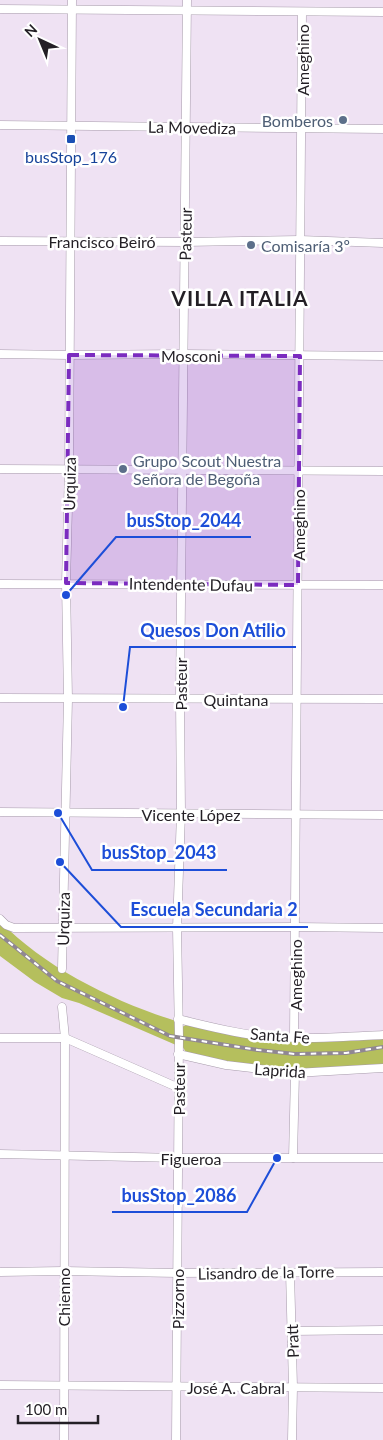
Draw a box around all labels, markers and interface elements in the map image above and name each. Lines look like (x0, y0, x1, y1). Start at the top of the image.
north arrow (15, 15, 65, 65)
text: N (21, 20, 40, 40)
street label: Ameghino (293, 24, 312, 96)
place label: Bomberos (262, 111, 333, 130)
marker: Bomberos (337, 114, 349, 126)
street label: La Movediza (148, 117, 236, 137)
marker: busStop_176 (65, 133, 77, 145)
place label: busStop_176 (25, 147, 117, 166)
street label: Pasteur (175, 207, 195, 261)
street label: Francisco Beiró (48, 232, 156, 251)
place label: Comisaría 3º (261, 236, 350, 255)
marker: Comisaría 3º (245, 239, 257, 251)
district label: VILLA ITALIA (170, 285, 309, 310)
street label: Mosconi (161, 346, 221, 365)
place label: Grupo Scout Nuestra Señora de Begoña (133, 451, 281, 488)
street label: Urquiza (59, 457, 79, 511)
marker: Grupo Scout Nuestra Señora de Begoña (117, 463, 129, 475)
street label: Ameghino (289, 489, 308, 561)
callout: busStop_2044 (116, 504, 251, 537)
text: busStop_2044 (126, 509, 242, 531)
street label: Intendente Dufau (129, 573, 253, 595)
callout: Quesos Don Atilio (130, 614, 296, 647)
text: Quesos Don Atilio (140, 619, 286, 641)
street label: Pasteur (171, 657, 190, 711)
street label: Quintana (204, 690, 268, 709)
street label: Vicente López (141, 805, 241, 824)
callout: busStop_2043 (92, 837, 227, 870)
text: busStop_2043 (101, 841, 217, 863)
street label: Urquiza (53, 892, 73, 946)
callout: Escuela Secundaria 2 (121, 894, 308, 927)
text: Escuela Secundaria 2 (130, 898, 298, 920)
street label: Ameghino (286, 939, 305, 1011)
street label: Santa Fe (249, 1023, 311, 1047)
street label: Laprida (254, 1059, 306, 1081)
street label: Pasteur (169, 1062, 188, 1116)
street label: Figueroa (160, 1149, 222, 1168)
callout: busStop_2086 (112, 1179, 247, 1212)
text: busStop_2086 (121, 1184, 237, 1206)
street label: Lisandro de la Torre (198, 1261, 334, 1283)
street label: Chienno (54, 1268, 73, 1326)
street label: Pizzorno (168, 1269, 187, 1329)
street label: Pratt (282, 1324, 302, 1358)
street label: José A. Cabral (187, 1378, 285, 1397)
scale bar (18, 1392, 98, 1424)
text: 100 m (25, 1400, 67, 1418)

